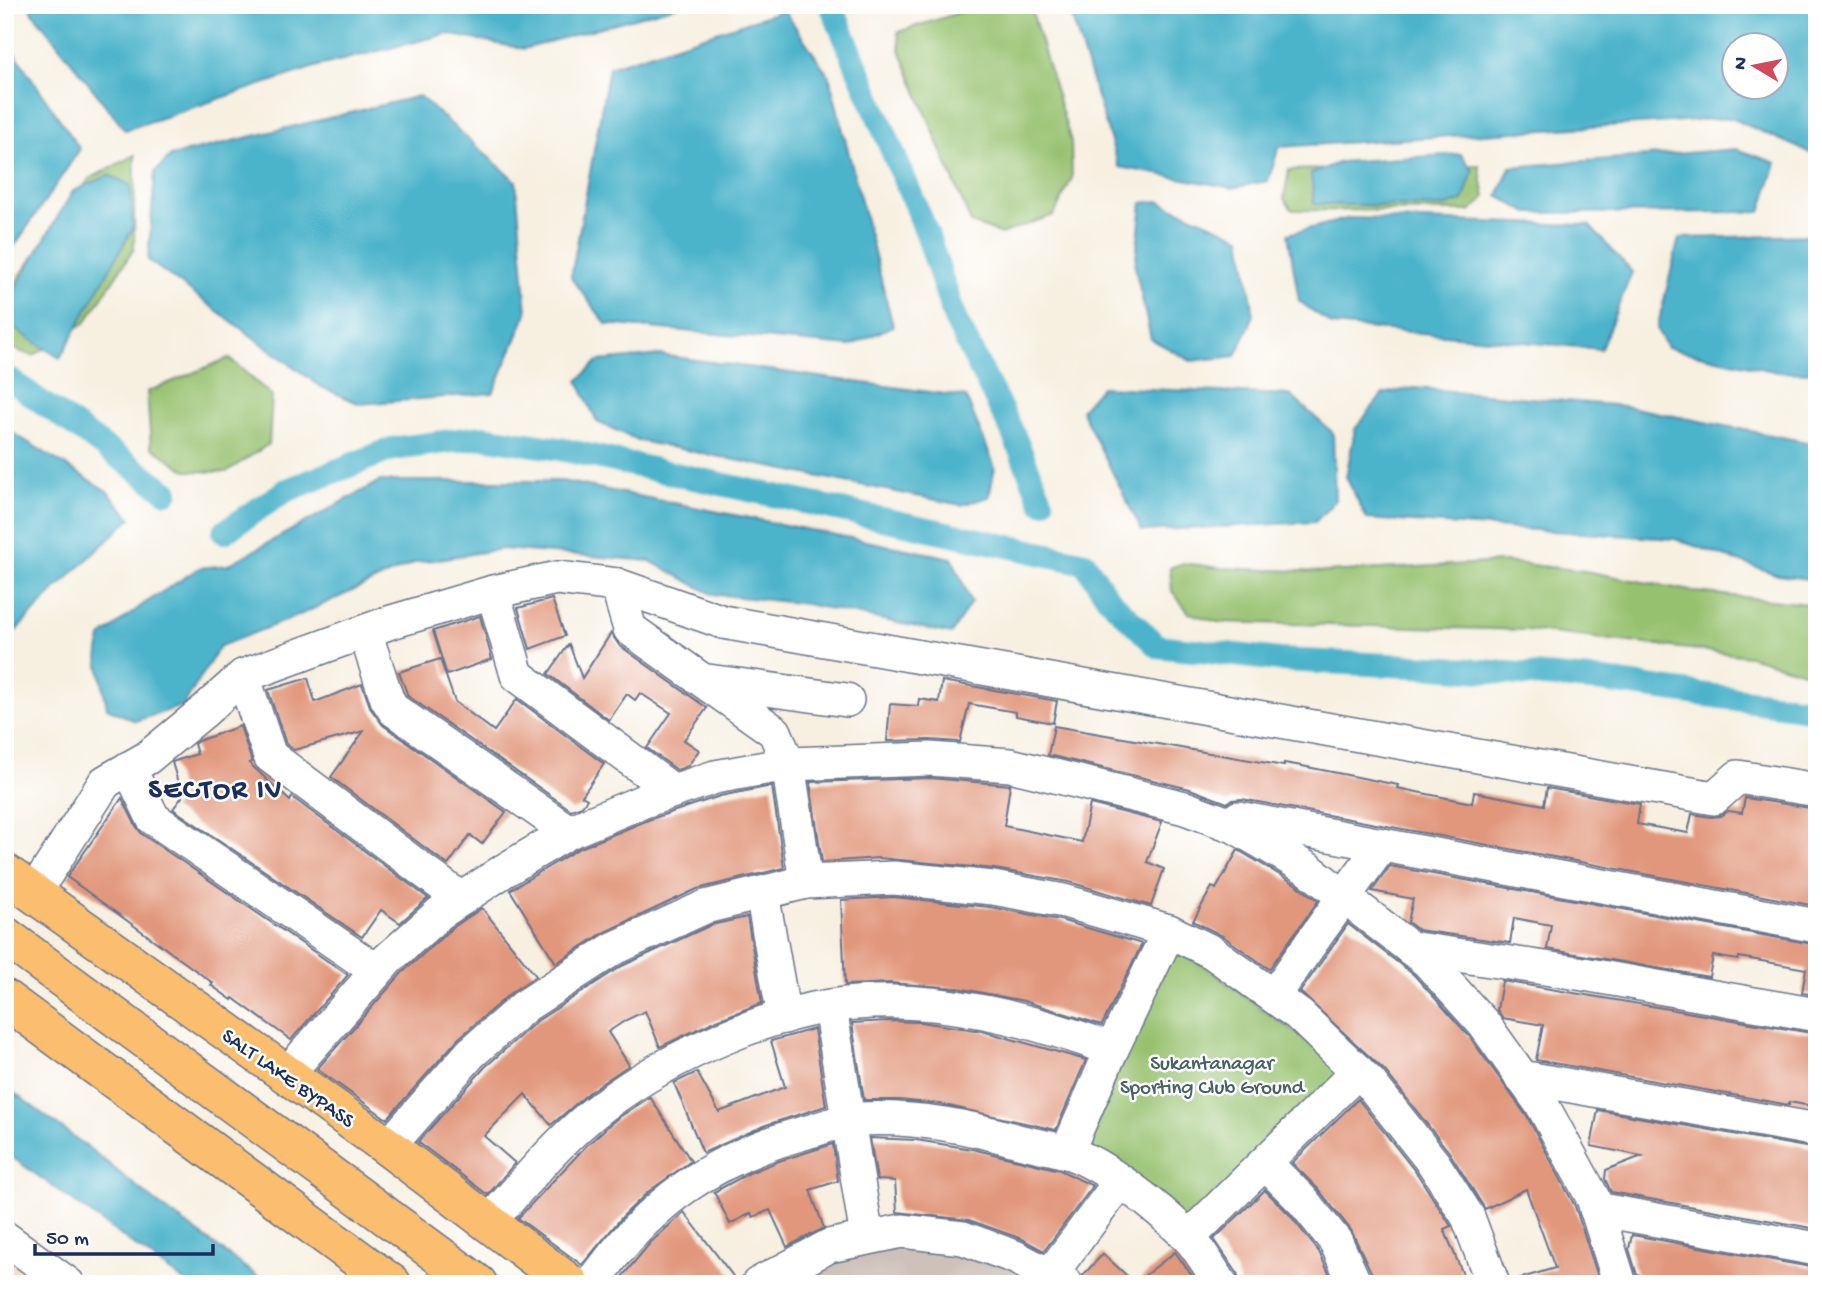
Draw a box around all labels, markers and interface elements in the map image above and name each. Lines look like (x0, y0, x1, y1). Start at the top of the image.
north arrow (1720, 32, 1790, 102)
text: N (1729, 56, 1754, 72)
district label: SECTOR IV (149, 775, 283, 808)
street label: SALT LAKE BYPASS (216, 1025, 358, 1135)
park label: Sukantanagar Sporting Club Ground (1120, 1053, 1306, 1102)
scale bar (35, 1212, 214, 1256)
text: 50 m (46, 1228, 89, 1253)

